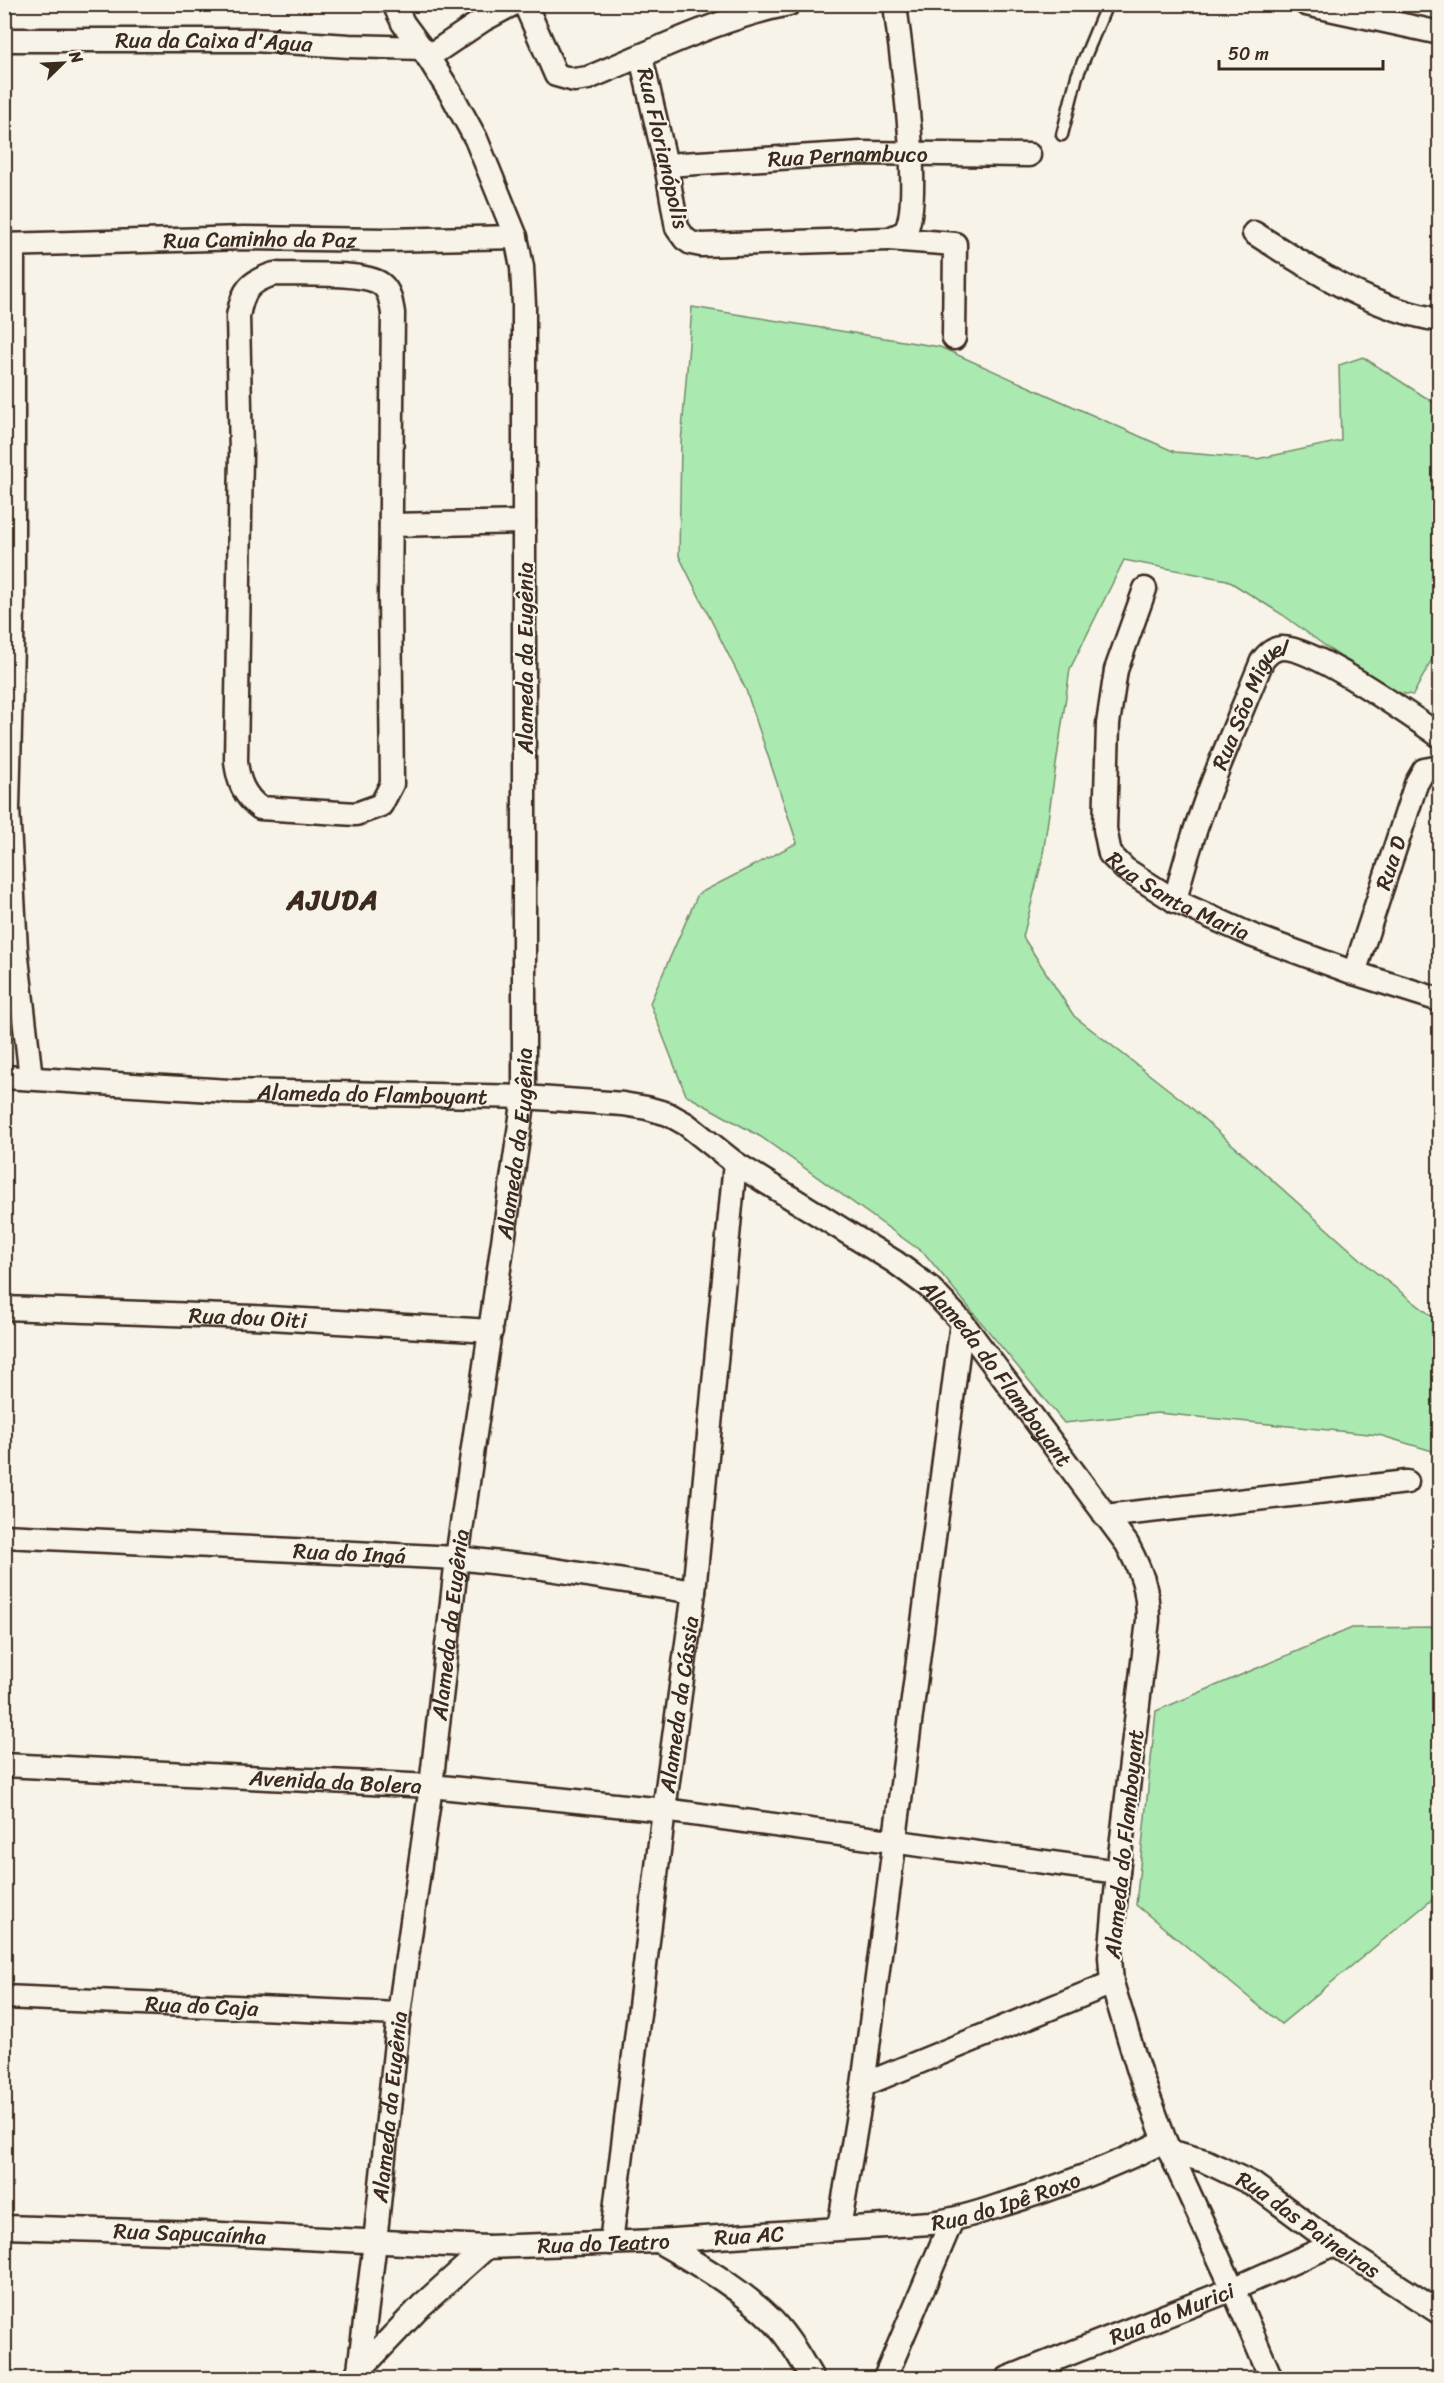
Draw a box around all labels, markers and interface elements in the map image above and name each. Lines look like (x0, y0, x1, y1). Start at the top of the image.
street label: Rua da Caixa d'Água (115, 21, 315, 63)
north arrow (33, 33, 93, 93)
scale bar (1219, 33, 1382, 71)
text: 50 m (1228, 38, 1269, 70)
text: N (60, 45, 92, 69)
street label: Rua Florianópolis (626, 64, 700, 232)
street label: Rua Pernambuco (767, 133, 928, 178)
street label: Rua Caminho da Paz (163, 218, 357, 260)
street label: Alameda da Eugênia (506, 562, 545, 755)
street label: Rua São Miguel (1200, 628, 1290, 776)
street label: Rua D (1363, 831, 1417, 895)
street label: Rua Santa Maria (1097, 841, 1256, 952)
district label: AJUDA (286, 875, 379, 924)
street label: Alameda da Eugênia (484, 1048, 544, 1242)
street label: Alameda do Flamboyant (256, 1072, 488, 1116)
street label: Alameda do Flamboyant (910, 1269, 1083, 1476)
street label: Rua dou Oiti (188, 1295, 309, 1340)
street label: Alameda da Eugênia (419, 1526, 480, 1723)
street label: Rua do Ingá (292, 1531, 407, 1575)
street label: Alameda da Cássia (647, 1613, 710, 1796)
street label: Alameda do Flamboyant (1092, 1727, 1155, 1961)
street label: Avenida da Bolera (247, 1758, 423, 1805)
street label: Rua do Caja (144, 1984, 260, 2027)
street label: Alameda da Eugênia (360, 2009, 419, 2205)
street label: Rua das Paineiras (1230, 2159, 1389, 2289)
street label: Rua do Ipê Roxo (929, 2160, 1086, 2242)
street label: Rua Sapucaínha (113, 2211, 267, 2256)
street label: Rua AC (713, 2213, 786, 2257)
street label: Rua do Teatro (537, 2221, 671, 2265)
street label: Rua do Murici (1103, 2270, 1241, 2356)

